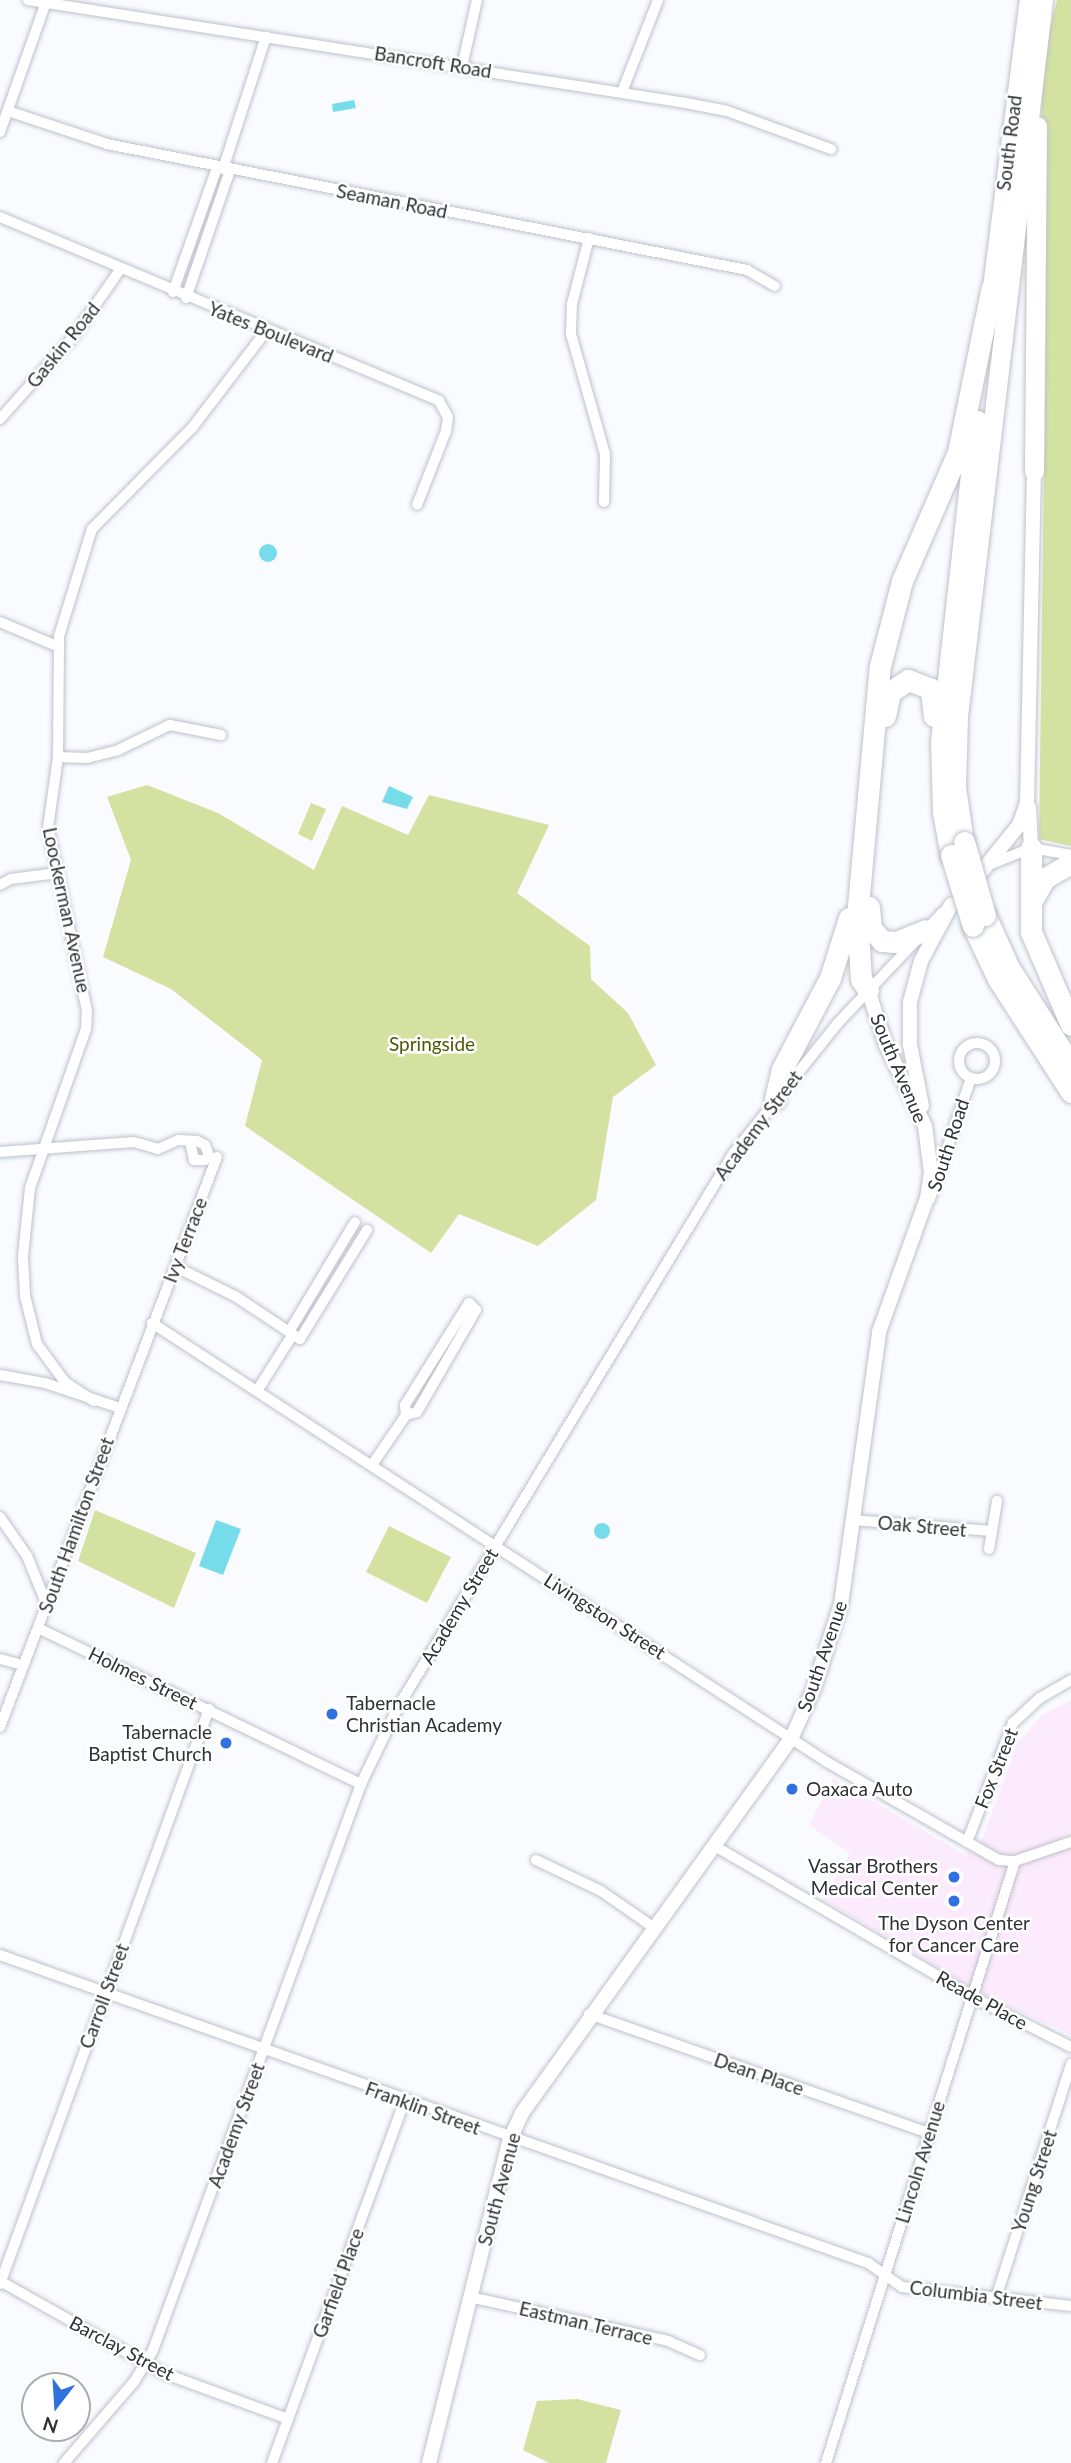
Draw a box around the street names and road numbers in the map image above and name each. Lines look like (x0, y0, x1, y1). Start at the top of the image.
street label: Bancroft Road (373, 41, 493, 83)
street label: South Road (992, 94, 1026, 192)
street label: Seaman Road (335, 179, 449, 223)
street label: Yates Boulevard (205, 297, 337, 367)
street label: Gaskin Road (22, 298, 104, 392)
street label: Loockerman Avenue (38, 825, 96, 995)
street label: South Avenue (866, 1010, 932, 1126)
street label: Academy Street (709, 1065, 807, 1185)
street label: South Road (922, 1096, 974, 1194)
street label: Ivy Terrace (158, 1194, 212, 1286)
street label: South Hamilton Street (34, 1434, 118, 1616)
street label: Oak Street (877, 1511, 967, 1541)
street label: Academy Street (415, 1544, 503, 1668)
street label: Livingston Street (540, 1568, 670, 1664)
street label: South Avenue (792, 1597, 852, 1715)
street label: Holmes Street (85, 1642, 201, 1714)
street label: Fox Street (970, 1725, 1022, 1811)
street label: Carroll Street (74, 1940, 134, 2052)
street label: Reade Place (933, 1966, 1031, 2034)
street label: Dean Place (711, 2048, 807, 2100)
street label: Academy Street (203, 2059, 269, 2191)
street label: Franklin Street (362, 2077, 484, 2139)
street label: Lincoln Avenue (890, 2098, 950, 2226)
street label: Young Street (1007, 2127, 1061, 2235)
street label: South Avenue (473, 2130, 525, 2248)
street label: Garfield Place (308, 2225, 368, 2341)
street label: Columbia Street (908, 2276, 1044, 2314)
street label: Eastman Terrace (517, 2296, 655, 2350)
street label: Barclay Street (66, 2311, 178, 2385)

